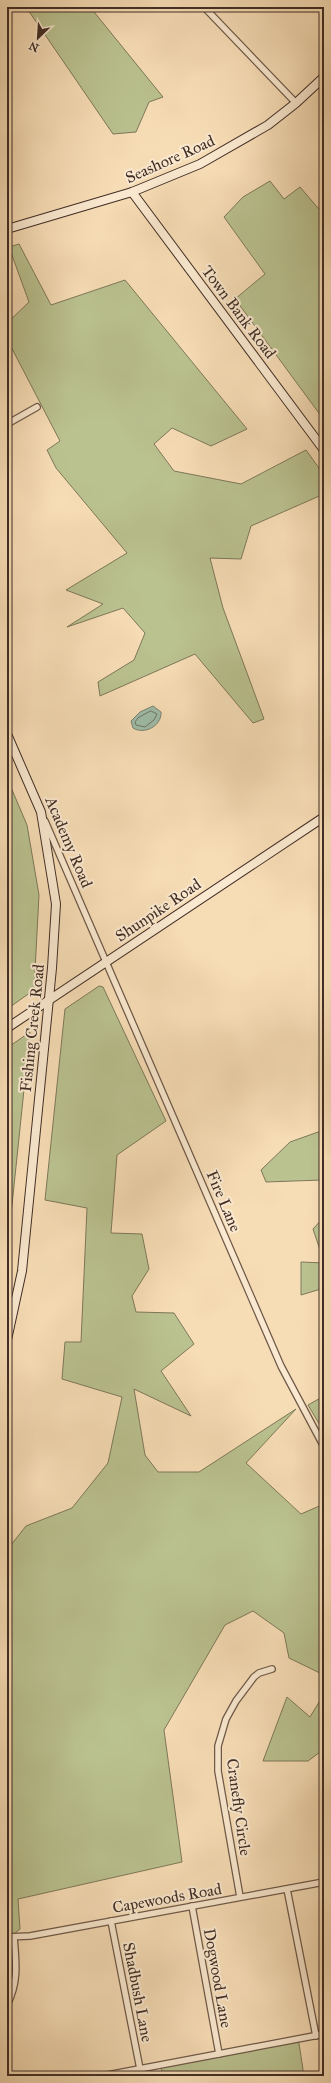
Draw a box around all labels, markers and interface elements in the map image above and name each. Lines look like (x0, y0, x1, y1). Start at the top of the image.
north arrow (18, 18, 58, 58)
text: N (26, 38, 41, 54)
street label: Seashore Road (123, 131, 217, 187)
street label: Town Bank Road (198, 262, 280, 362)
street label: Academy Road (41, 793, 97, 890)
street label: Shunpike Road (112, 874, 204, 946)
street label: Fishing Creek Road (16, 963, 49, 1093)
street label: Fire Lane (203, 1167, 246, 1235)
street label: Cranefly Circle (223, 1757, 255, 1857)
street label: Capewoods Road (111, 1879, 223, 1917)
street label: Dogwood Lane (199, 1927, 236, 2030)
street label: Shadbush Lane (119, 1941, 157, 2044)

